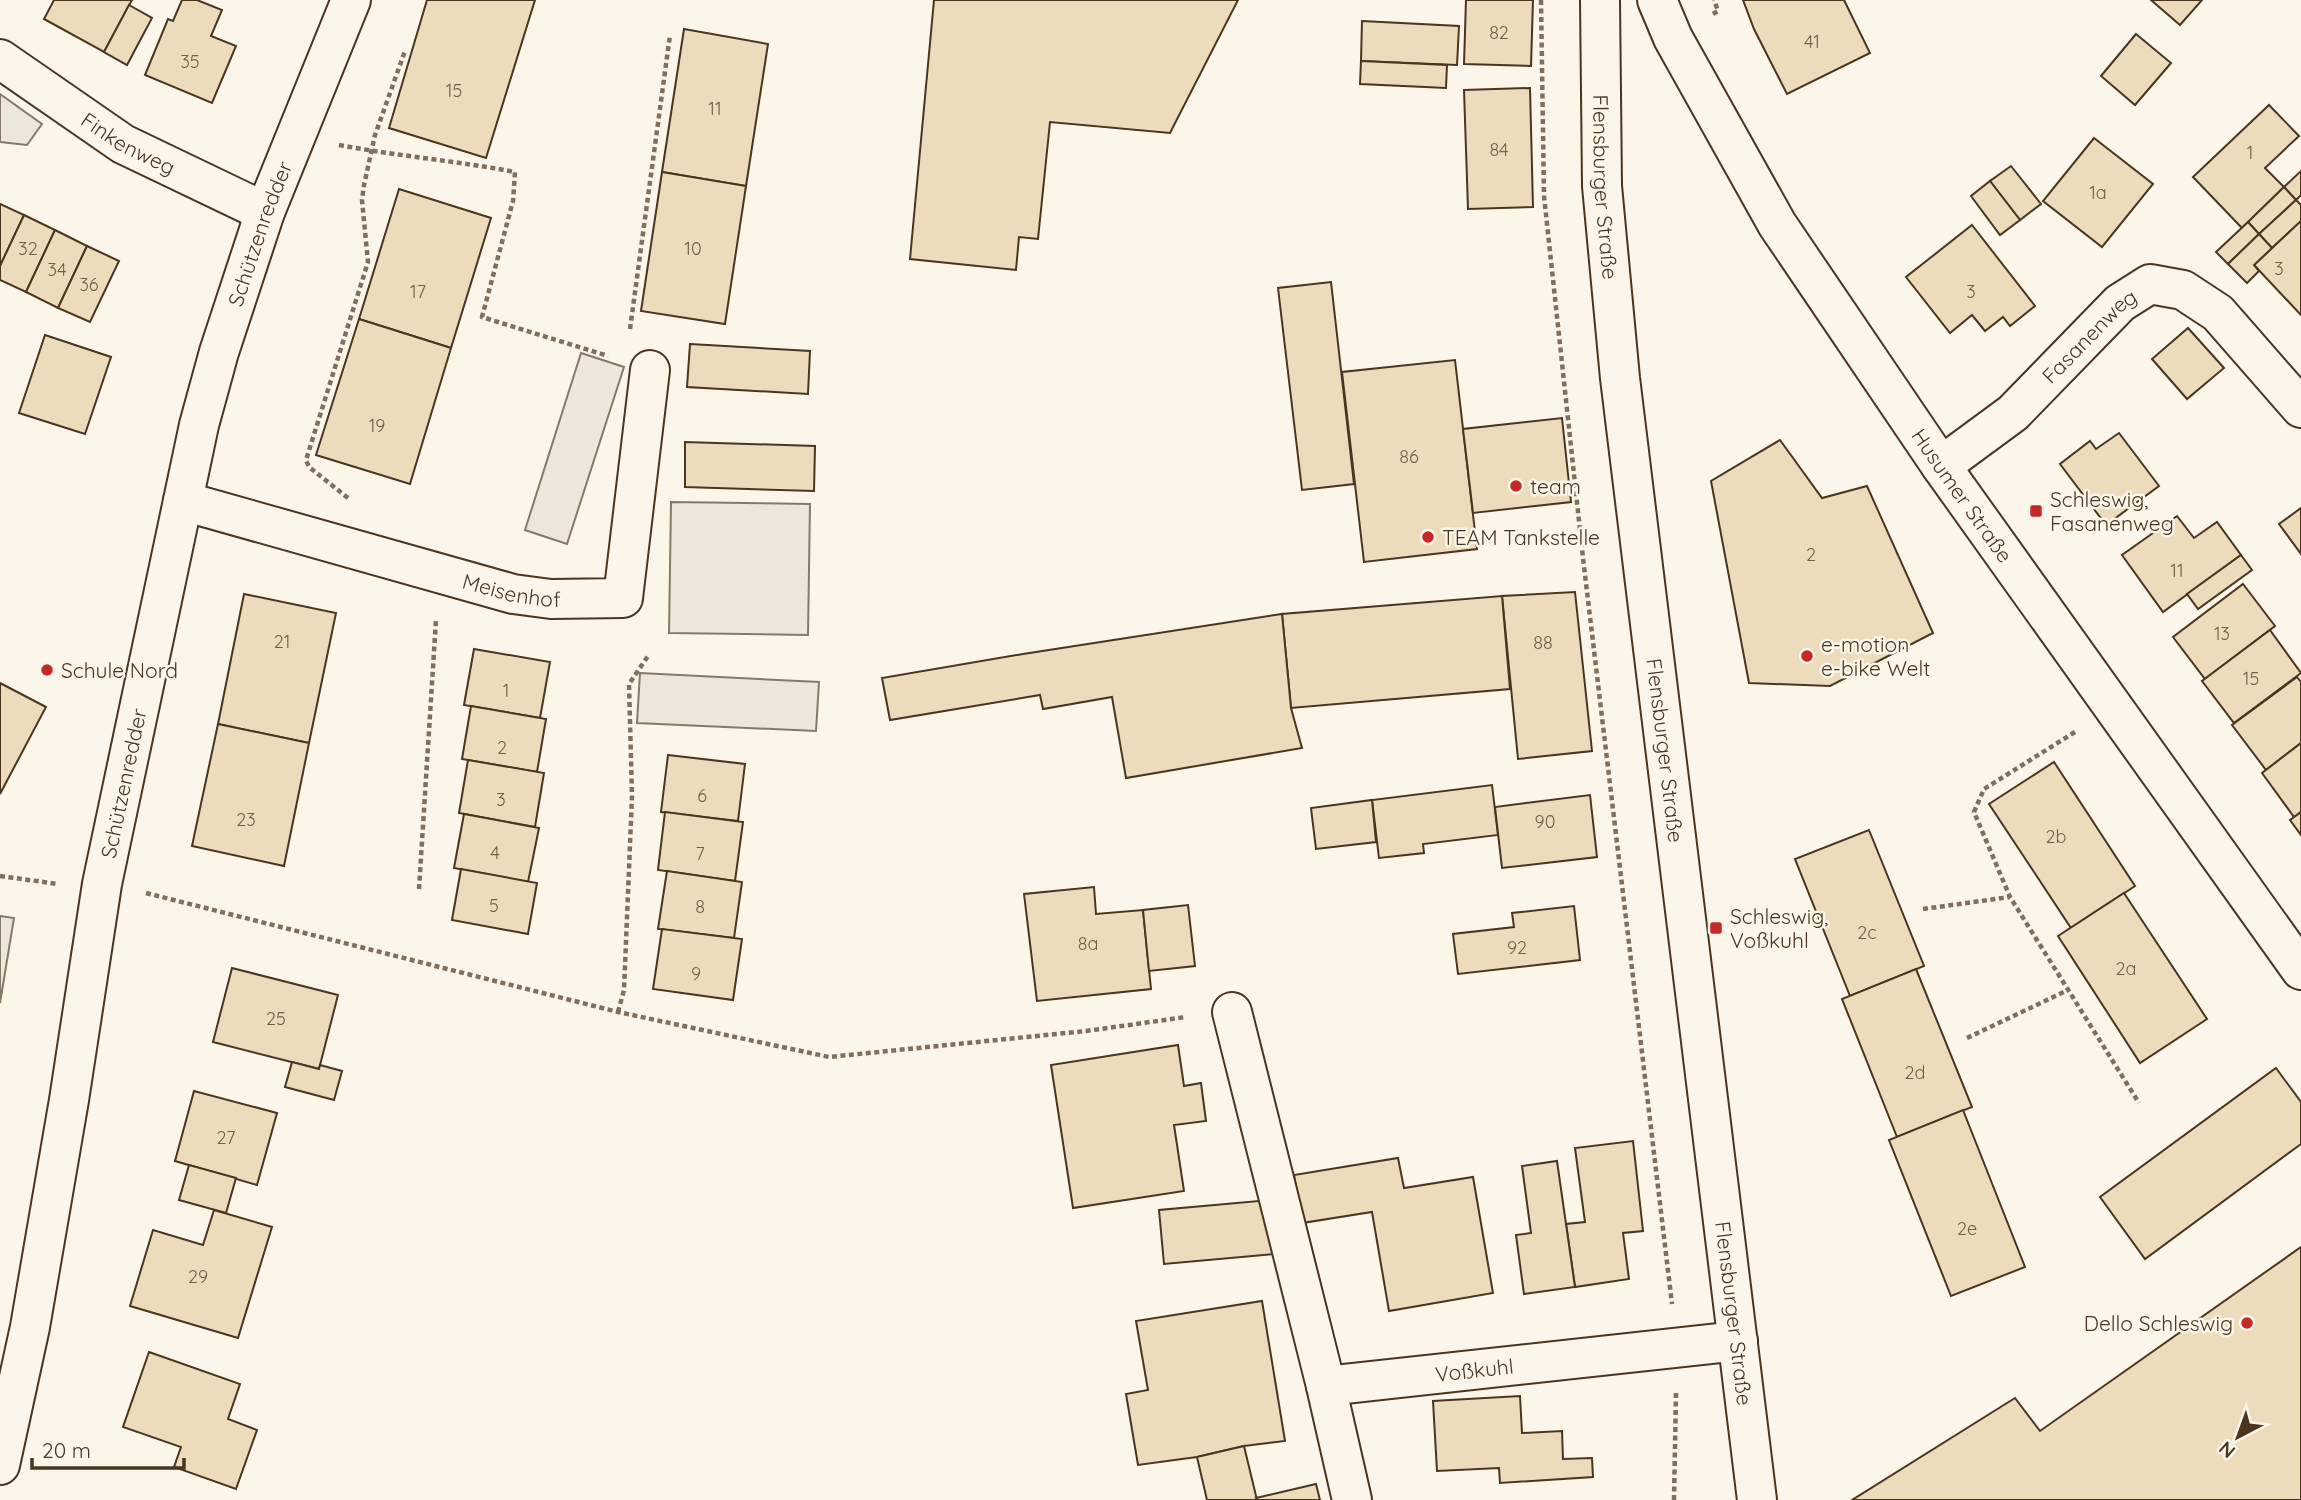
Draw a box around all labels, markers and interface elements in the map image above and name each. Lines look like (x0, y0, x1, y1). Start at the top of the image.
house number: 82 (1489, 21, 1509, 44)
house number: 41 (1804, 30, 1820, 53)
house number: 35 (180, 50, 200, 73)
house number: 15 (446, 79, 462, 102)
street label: Flensburger Straße (1588, 94, 1624, 280)
house number: 11 (708, 97, 722, 120)
street label: Finkenweg (77, 106, 180, 180)
house number: 84 (1489, 138, 1509, 161)
house number: 1 (2247, 141, 2253, 164)
street label: Schützenredder (222, 157, 297, 310)
house number: 1a (2089, 181, 2107, 204)
house number: 32 (18, 237, 38, 260)
house number: 10 (684, 237, 702, 260)
house number: 3 (2274, 257, 2284, 280)
house number: 34 (48, 258, 66, 281)
house number: 36 (79, 273, 99, 296)
house number: 17 (410, 280, 426, 303)
house number: 3 (1966, 280, 1976, 303)
street label: Fasanenweg (2036, 283, 2141, 389)
house number: 19 (369, 414, 385, 437)
street label: Husumer Straße (1906, 423, 2019, 567)
house number: 86 (1399, 445, 1419, 468)
place label: team (1530, 473, 1581, 499)
marker: team (1508, 478, 1524, 494)
place label: Schleswig, Fasanenweg (2050, 486, 2174, 536)
marker: Schleswig, Fasanenweg (2028, 503, 2044, 519)
place label: TEAM Tankstelle (1442, 524, 1600, 550)
marker: TEAM Tankstelle (1420, 529, 1436, 545)
house number: 2 (1806, 543, 1816, 566)
house number: 11 (2170, 559, 2184, 582)
street label: Meisenhof (460, 567, 561, 612)
house number: 13 (2214, 622, 2230, 645)
house number: 21 (274, 630, 290, 653)
house number: 88 (1533, 631, 1553, 654)
place label: e-motion e-bike Welt (1821, 631, 1930, 681)
marker: e-motion e-bike Welt (1799, 648, 1815, 664)
place label: Schule Nord (61, 657, 178, 683)
street label: Flensburger Straße (1641, 657, 1690, 844)
marker: Schule Nord (39, 662, 55, 678)
house number: 15 (2243, 667, 2259, 690)
house number: 1 (503, 679, 509, 702)
street label: Schützenredder (95, 706, 152, 861)
house number: 2 (497, 736, 507, 759)
house number: 6 (697, 784, 707, 807)
house number: 3 (496, 788, 506, 811)
house number: 23 (236, 808, 256, 831)
house number: 90 (1535, 810, 1555, 833)
house number: 2b (2046, 825, 2067, 848)
house number: 4 (490, 841, 500, 864)
house number: 7 (695, 842, 705, 865)
house number: 5 (489, 894, 499, 917)
house number: 8 (695, 895, 705, 918)
place label: Schleswig, Voßkuhl (1730, 903, 1828, 953)
marker: Schleswig, Voßkuhl (1708, 920, 1724, 936)
house number: 2c (1857, 921, 1877, 944)
house number: 8a (1078, 932, 1098, 955)
house number: 92 (1507, 936, 1527, 959)
house number: 2a (2116, 957, 2136, 980)
house number: 9 (691, 962, 701, 985)
house number: 25 (266, 1007, 286, 1030)
house number: 2d (1905, 1061, 1925, 1084)
house number: 27 (217, 1126, 235, 1149)
house number: 2e (1957, 1217, 1977, 1240)
street label: Flensburger Straße (1710, 1220, 1758, 1407)
house number: 29 (188, 1265, 208, 1288)
place label: Dello Schleswig (2084, 1310, 2233, 1336)
marker: Dello Schleswig (2239, 1315, 2255, 1331)
street label: Voßkuhl (1434, 1353, 1515, 1387)
north arrow (2203, 1402, 2273, 1472)
scale bar (32, 1426, 184, 1470)
text: N (2214, 1436, 2240, 1463)
text: 20 m (42, 1437, 91, 1463)

